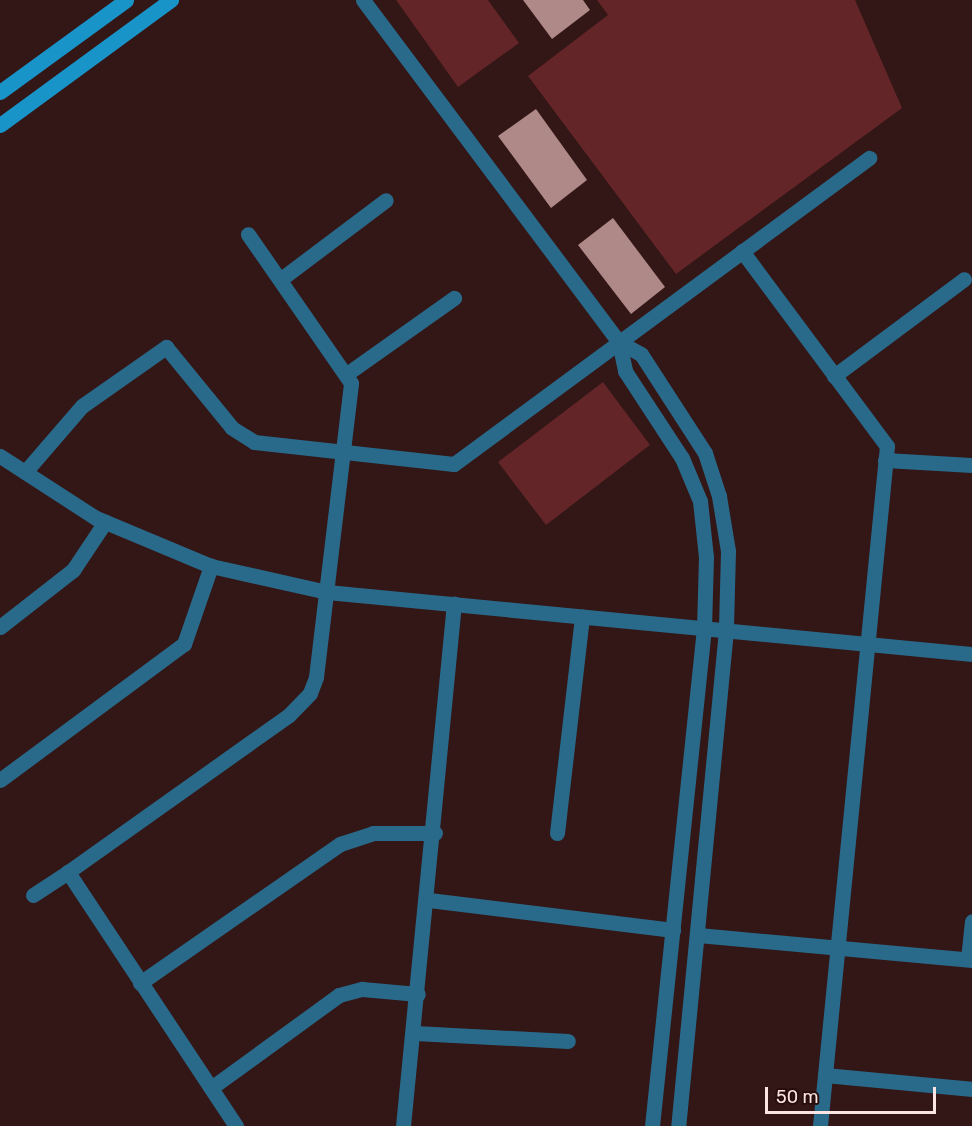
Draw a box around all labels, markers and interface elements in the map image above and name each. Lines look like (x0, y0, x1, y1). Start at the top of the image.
scale bar (768, 1075, 939, 1113)
text: 50 m (776, 1086, 819, 1108)

